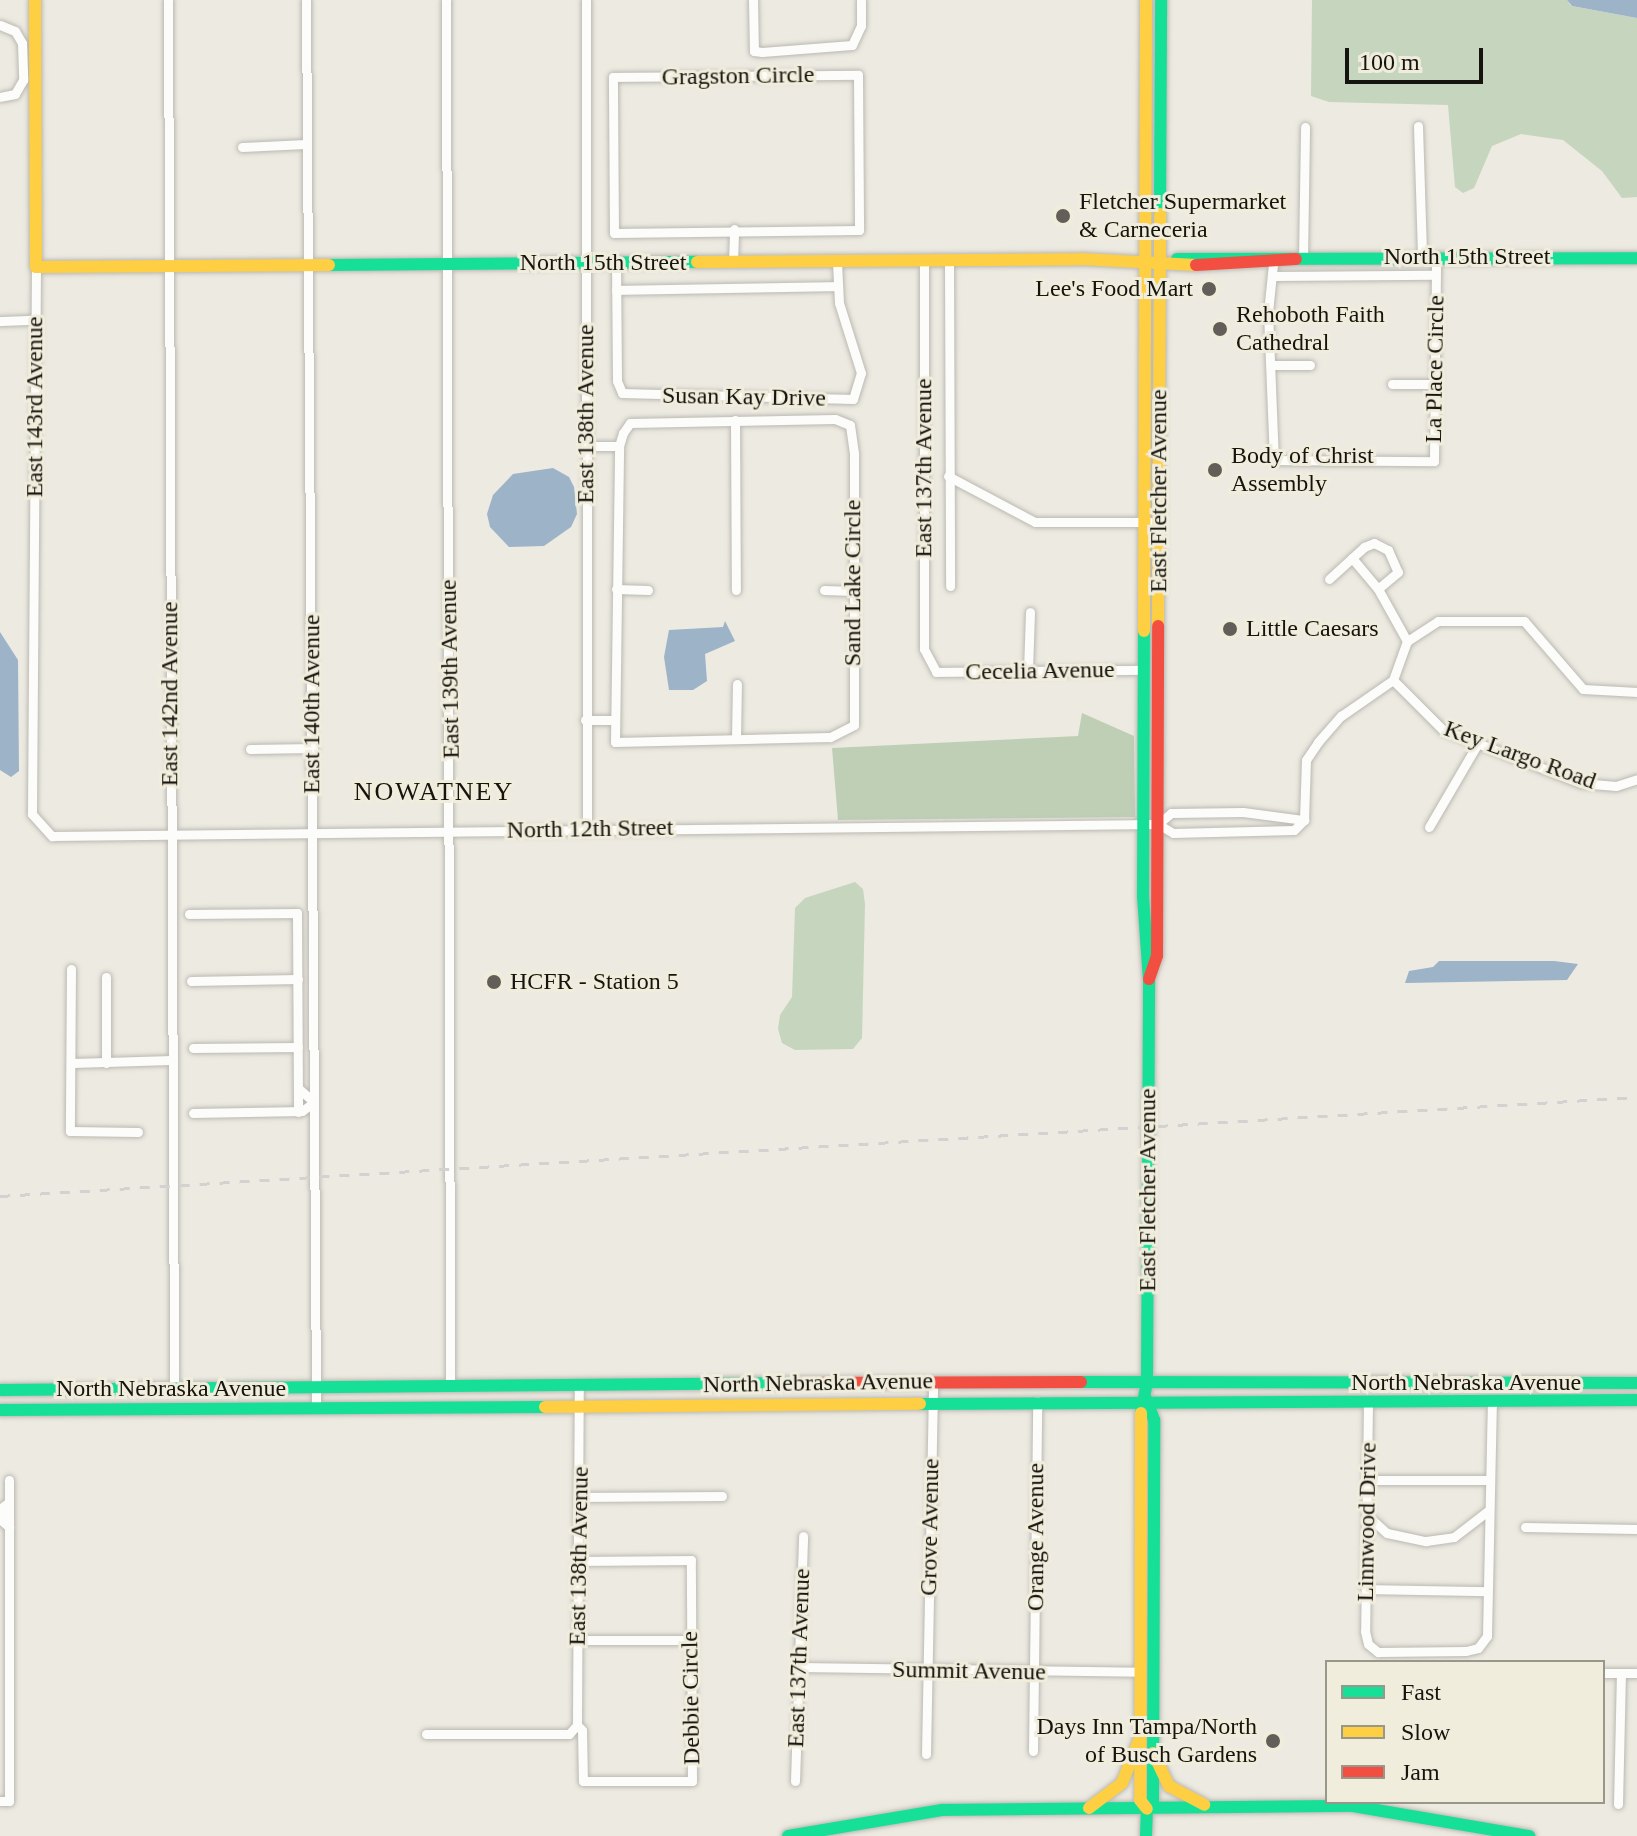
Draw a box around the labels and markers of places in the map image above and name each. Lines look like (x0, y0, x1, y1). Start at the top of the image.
place label: Fletcher Supermarket & Carneceria (1079, 188, 1286, 244)
marker: Fletcher Supermarket & Carneceria (1054, 207, 1072, 225)
place label: Lee's Food Mart (1035, 275, 1193, 303)
marker: Lee's Food Mart (1200, 280, 1218, 298)
place label: Rehoboth Faith Cathedral (1236, 301, 1385, 357)
marker: Rehoboth Faith Cathedral (1211, 320, 1229, 338)
place label: Body of Christ Assembly (1231, 442, 1374, 498)
marker: Body of Christ Assembly (1206, 461, 1224, 479)
place label: Little Caesars (1246, 615, 1379, 643)
marker: Little Caesars (1221, 620, 1239, 638)
place label: HCFR - Station 5 (510, 968, 679, 996)
marker: HCFR - Station 5 (485, 973, 503, 991)
place label: Days Inn Tampa/North of Busch Gardens (1036, 1713, 1257, 1769)
marker: Days Inn Tampa/North of Busch Gardens (1264, 1732, 1282, 1750)

